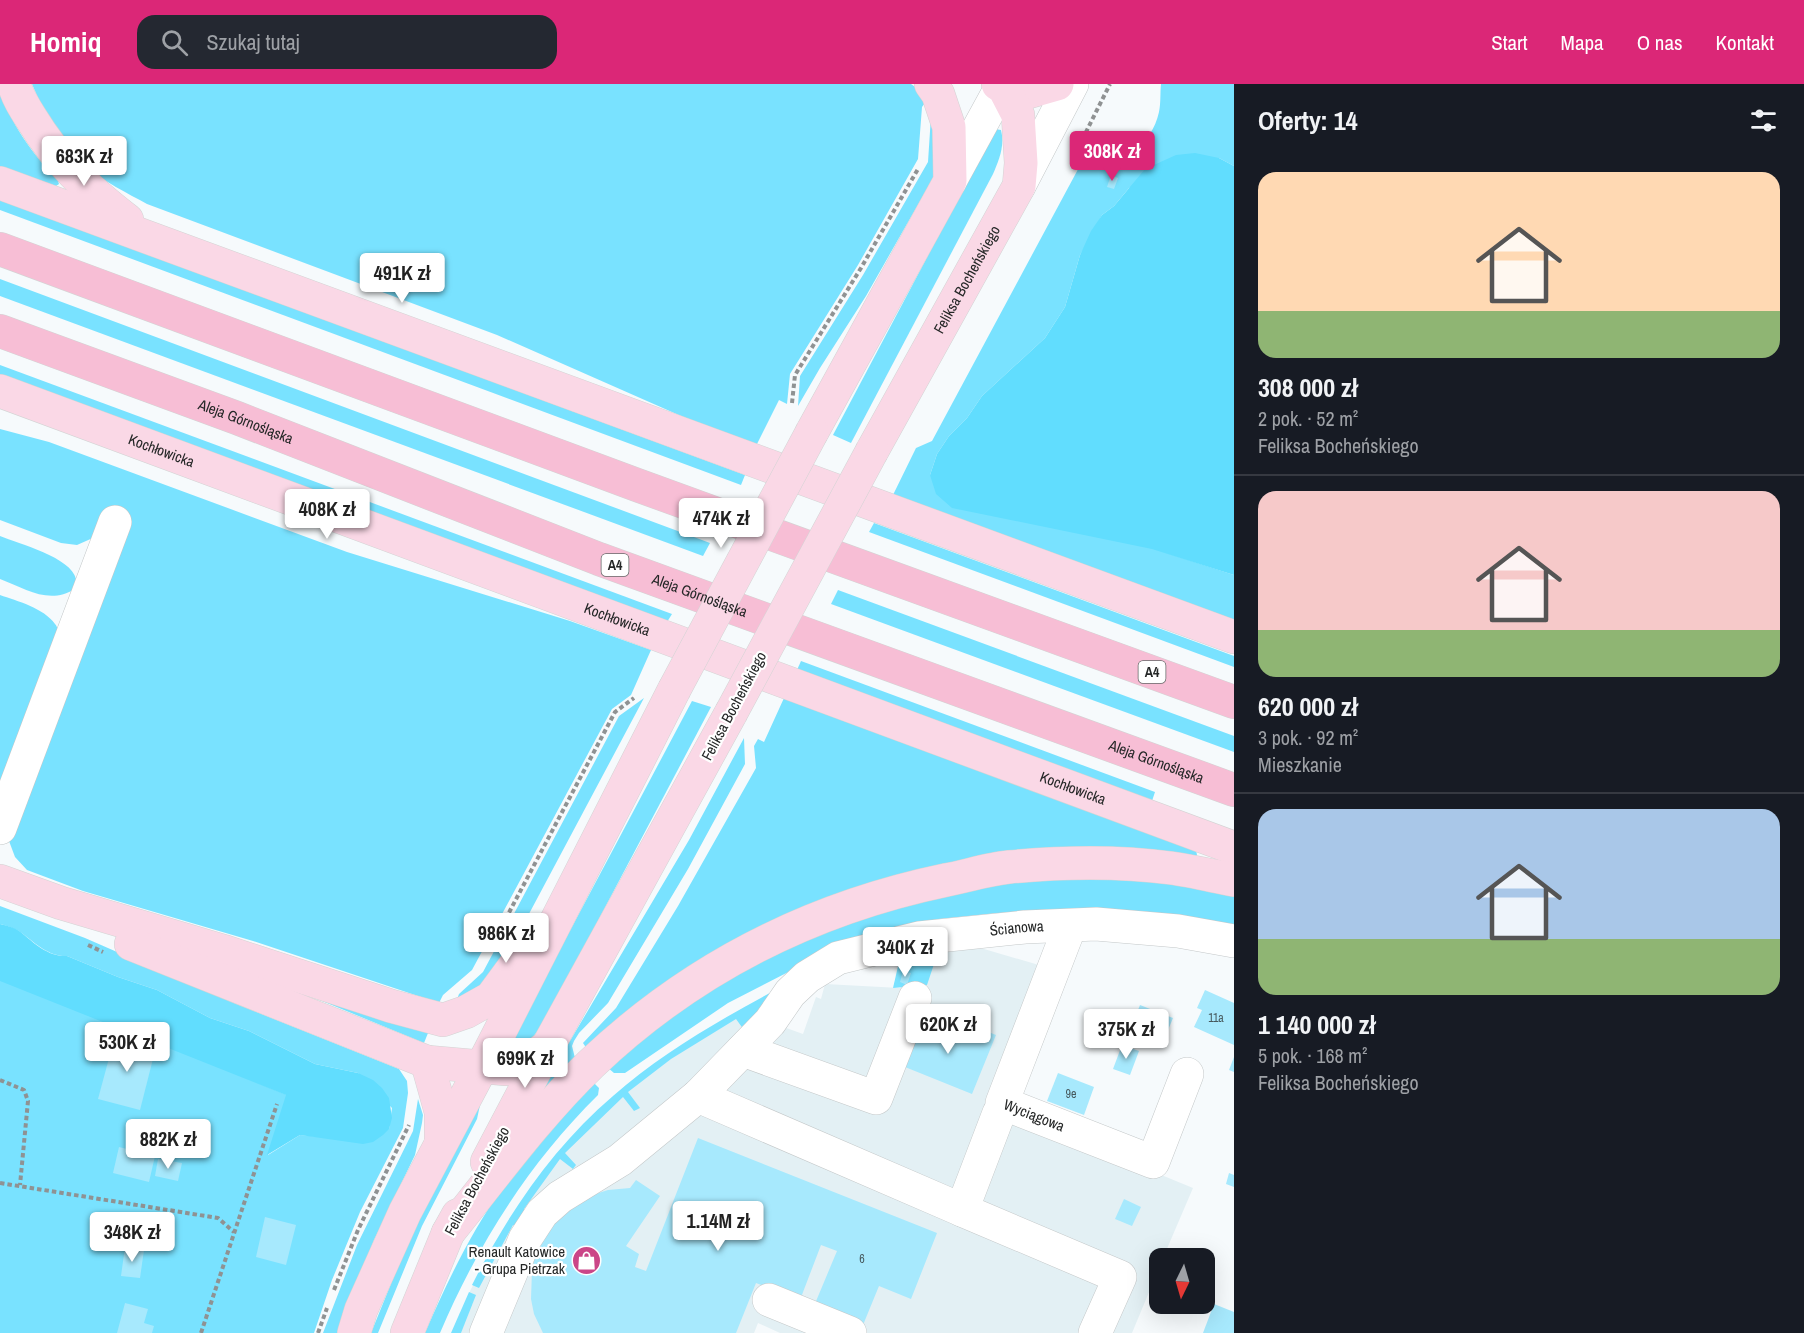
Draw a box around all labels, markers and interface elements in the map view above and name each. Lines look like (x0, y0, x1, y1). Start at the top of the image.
search box (137, 15, 557, 69)
text: Homiq (30, 23, 101, 61)
icon: search (158, 26, 191, 59)
text: Szukaj tutaj (206, 27, 300, 57)
text: Start (1491, 28, 1528, 57)
text: Mapa (1561, 28, 1604, 57)
text: O nas (1637, 28, 1683, 57)
text: Kontakt (1716, 28, 1774, 57)
text: Oferty: 14 (1258, 103, 1358, 138)
icon: filters (1747, 104, 1780, 137)
pin: 308K zł (1057, 131, 1167, 182)
pin: 683K zł (29, 136, 139, 187)
text: 308K zł (1084, 137, 1140, 164)
text: 683K zł (56, 142, 112, 169)
icon: home (1465, 211, 1573, 319)
street label: Feliksa Bocheńskiego (928, 221, 1005, 337)
pin: 491K zł (347, 253, 457, 304)
text: 491K zł (374, 259, 430, 286)
text: 308 000 zł (1258, 370, 1358, 405)
street label: Aleja Górnośląska (195, 393, 297, 449)
text: 2 pok. · 52 m² (1258, 405, 1358, 432)
street label: Kochłowicka (125, 428, 198, 472)
text: Feliksa Bocheńskiego (1258, 432, 1419, 459)
pin: 408K zł (272, 489, 382, 540)
text: 408K zł (299, 495, 355, 522)
pin: 474K zł (666, 498, 776, 549)
text: 474K zł (693, 504, 749, 531)
icon: home (1465, 530, 1573, 638)
road number: A4 (602, 554, 628, 576)
street label: Aleja Górnośląska (648, 568, 750, 622)
street label: Kochłowicka (581, 597, 653, 641)
street label: Feliksa Bocheńskiego (696, 648, 771, 764)
road number: A4 (1138, 661, 1166, 683)
text: 620 000 zł (1258, 689, 1358, 724)
text: 3 pok. · 92 m² (1258, 724, 1358, 751)
street label: Aleja Górnośląska (1105, 734, 1207, 788)
text: Mieszkanie (1258, 751, 1342, 778)
street label: Kochłowicka (1037, 766, 1109, 810)
icon: home (1465, 848, 1573, 956)
pin: 986K zł (451, 913, 561, 964)
street label: Ścianowa (989, 915, 1044, 941)
text: 986K zł (478, 919, 534, 946)
pin: 340K zł (850, 927, 960, 978)
text: 340K zł (877, 933, 933, 960)
pin: 620K zł (893, 1004, 1003, 1055)
text: 1 140 000 zł (1258, 1007, 1375, 1042)
pin: 375K zł (1071, 1009, 1181, 1060)
text: 620K zł (920, 1010, 976, 1037)
house number: 11a (1208, 1010, 1224, 1026)
text: 375K zł (1098, 1015, 1154, 1042)
pin: 530K zł (72, 1022, 182, 1073)
text: 530K zł (99, 1028, 155, 1055)
pin: 699K zł (470, 1038, 580, 1089)
text: 5 pok. · 168 m² (1258, 1042, 1367, 1069)
text: 699K zł (497, 1044, 553, 1071)
text: Feliksa Bocheńskiego (1258, 1069, 1419, 1096)
house number: 9e (1066, 1086, 1076, 1102)
street label: Wyciągowa (1001, 1094, 1068, 1136)
pin: 882K zł (113, 1119, 223, 1170)
street label: Feliksa Bocheńskiego (439, 1123, 514, 1239)
text: 882K zł (140, 1125, 196, 1152)
pin: 1.14M zł (656, 1201, 780, 1252)
text: 1.14M zł (687, 1207, 749, 1234)
pin: 348K zł (77, 1212, 187, 1263)
text: 348K zł (104, 1218, 160, 1245)
place label: Renault Katowice - Grupa Pietrzak (469, 1241, 566, 1279)
shop icon: Renault Katowice - Grupa Pietrzak (570, 1245, 602, 1277)
north arrow (1149, 1248, 1215, 1314)
map controls (1149, 1248, 1215, 1314)
house number: 6 (859, 1251, 865, 1267)

